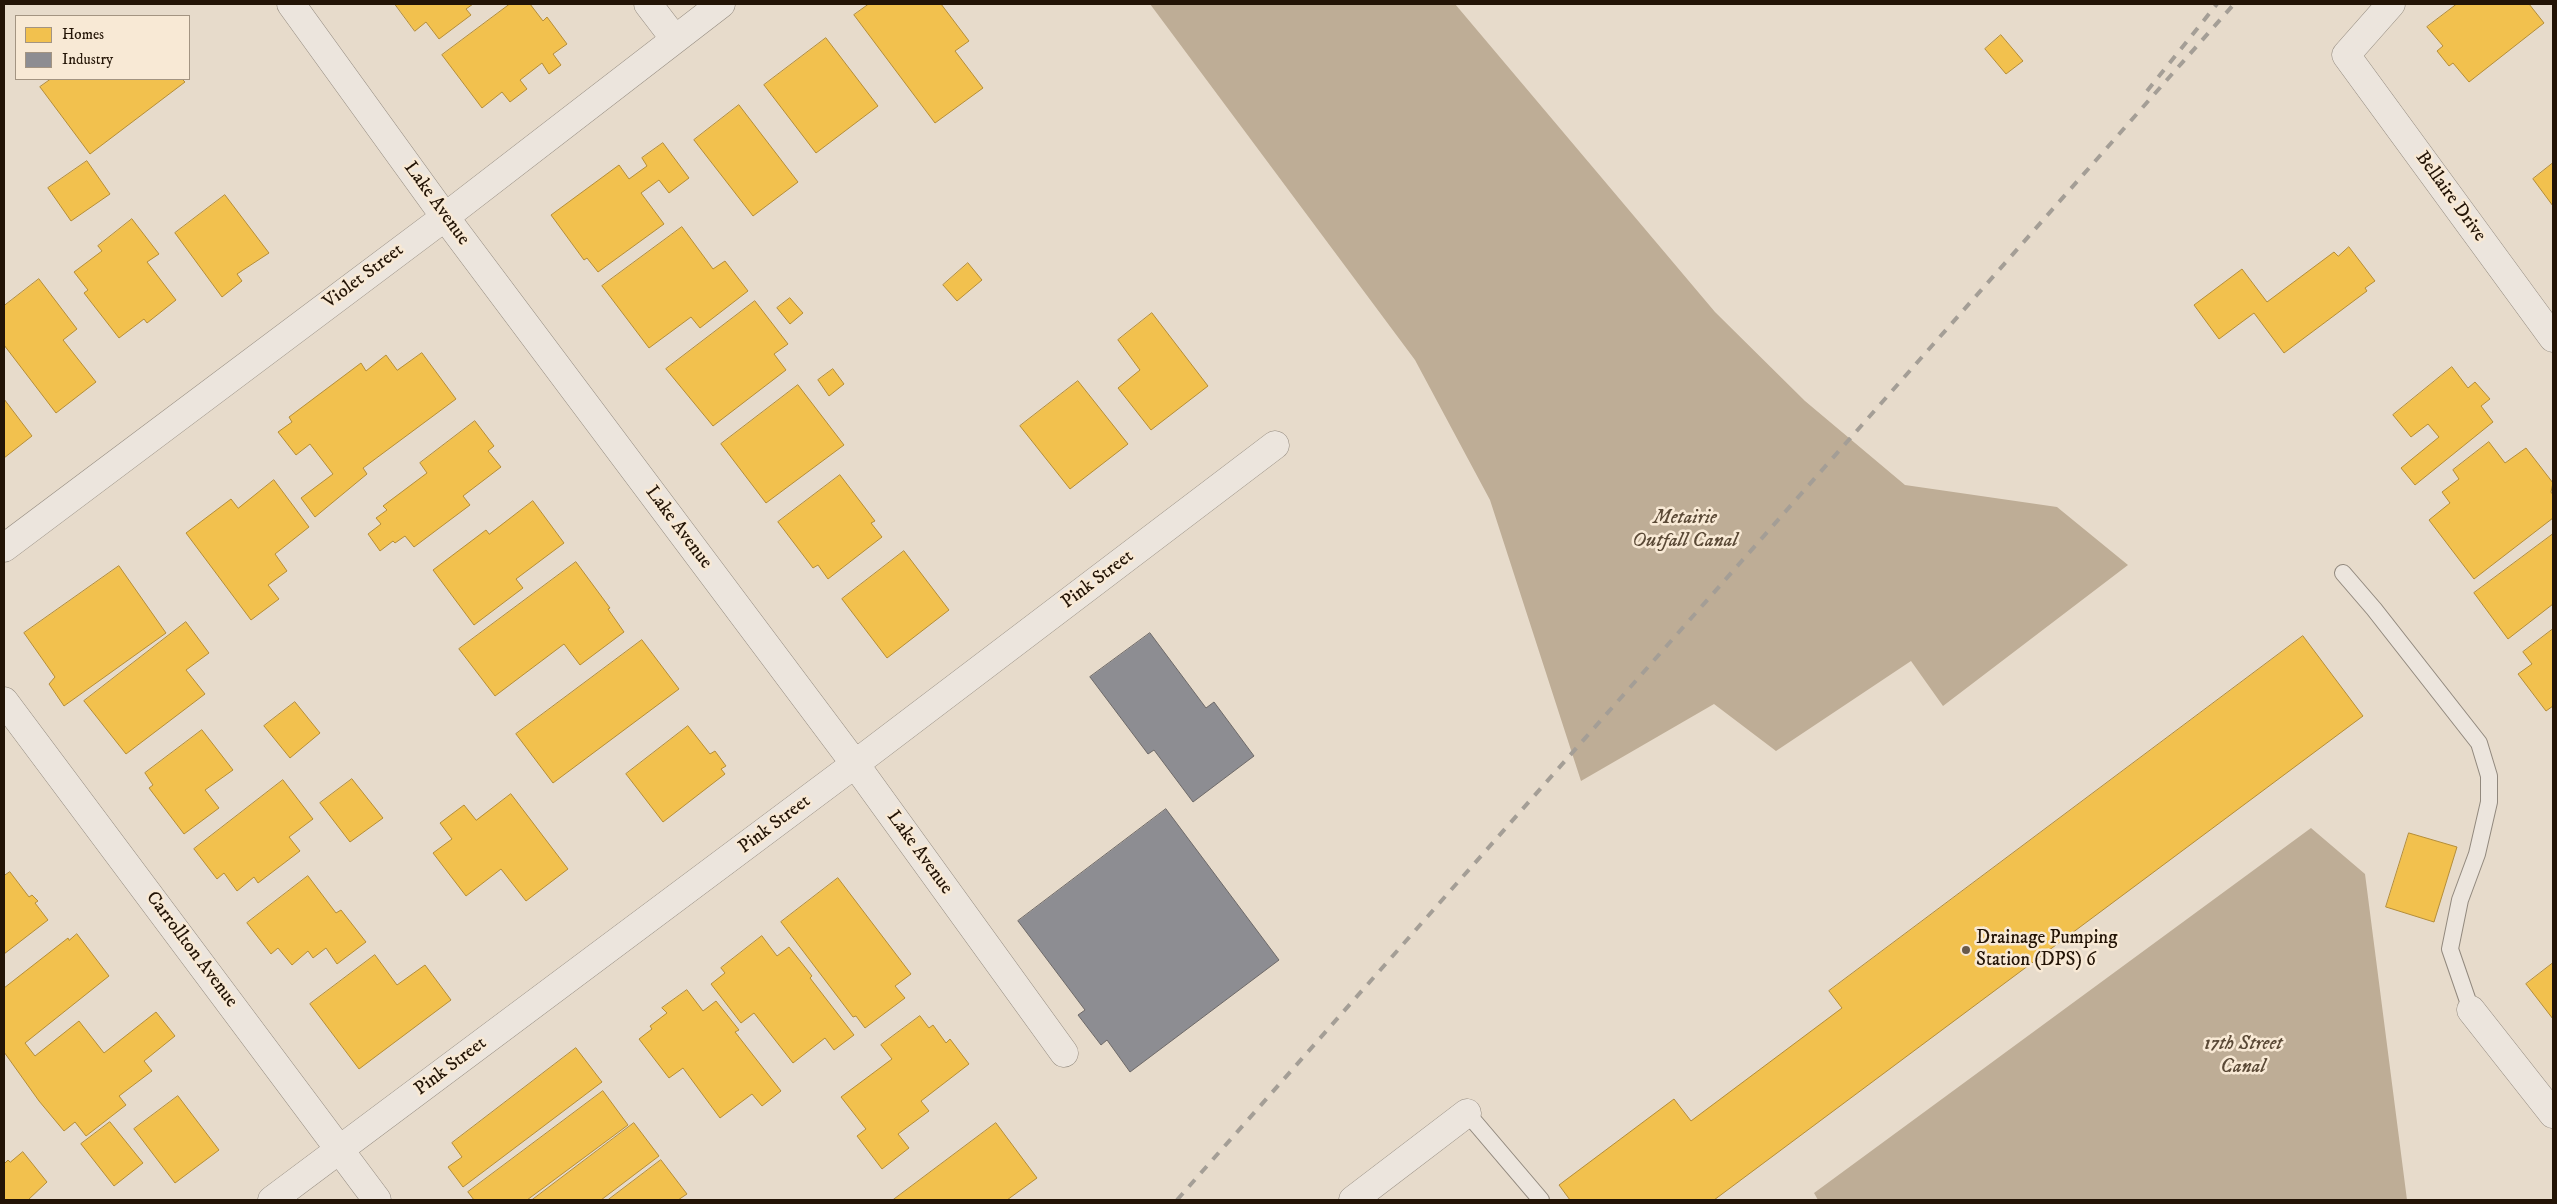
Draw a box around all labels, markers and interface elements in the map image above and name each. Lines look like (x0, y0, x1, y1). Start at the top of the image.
legend (15, 15, 190, 80)
text: Homes (62, 25, 104, 44)
text: Industry (62, 50, 113, 69)
street label: Bellaire Drive (2410, 148, 2490, 246)
street label: Lake Avenue (398, 158, 474, 250)
street label: Violet Street (319, 239, 409, 315)
street label: Lake Avenue (639, 482, 717, 574)
water label: Metairie Outfall Canal (1632, 507, 1738, 554)
street label: Pink Street (1057, 546, 1139, 614)
street label: Pink Street (734, 791, 816, 859)
street label: Lake Avenue (881, 807, 957, 899)
street label: Carrollton Avenue (140, 887, 242, 1013)
place label: Drainage Pumping Station (DPS) 6 (1976, 928, 2117, 972)
marker: Drainage Pumping Station (DPS) 6 (1960, 944, 1972, 956)
street label: Pink Street (410, 1033, 492, 1101)
water label: 17th Street Canal (2204, 1033, 2282, 1080)

